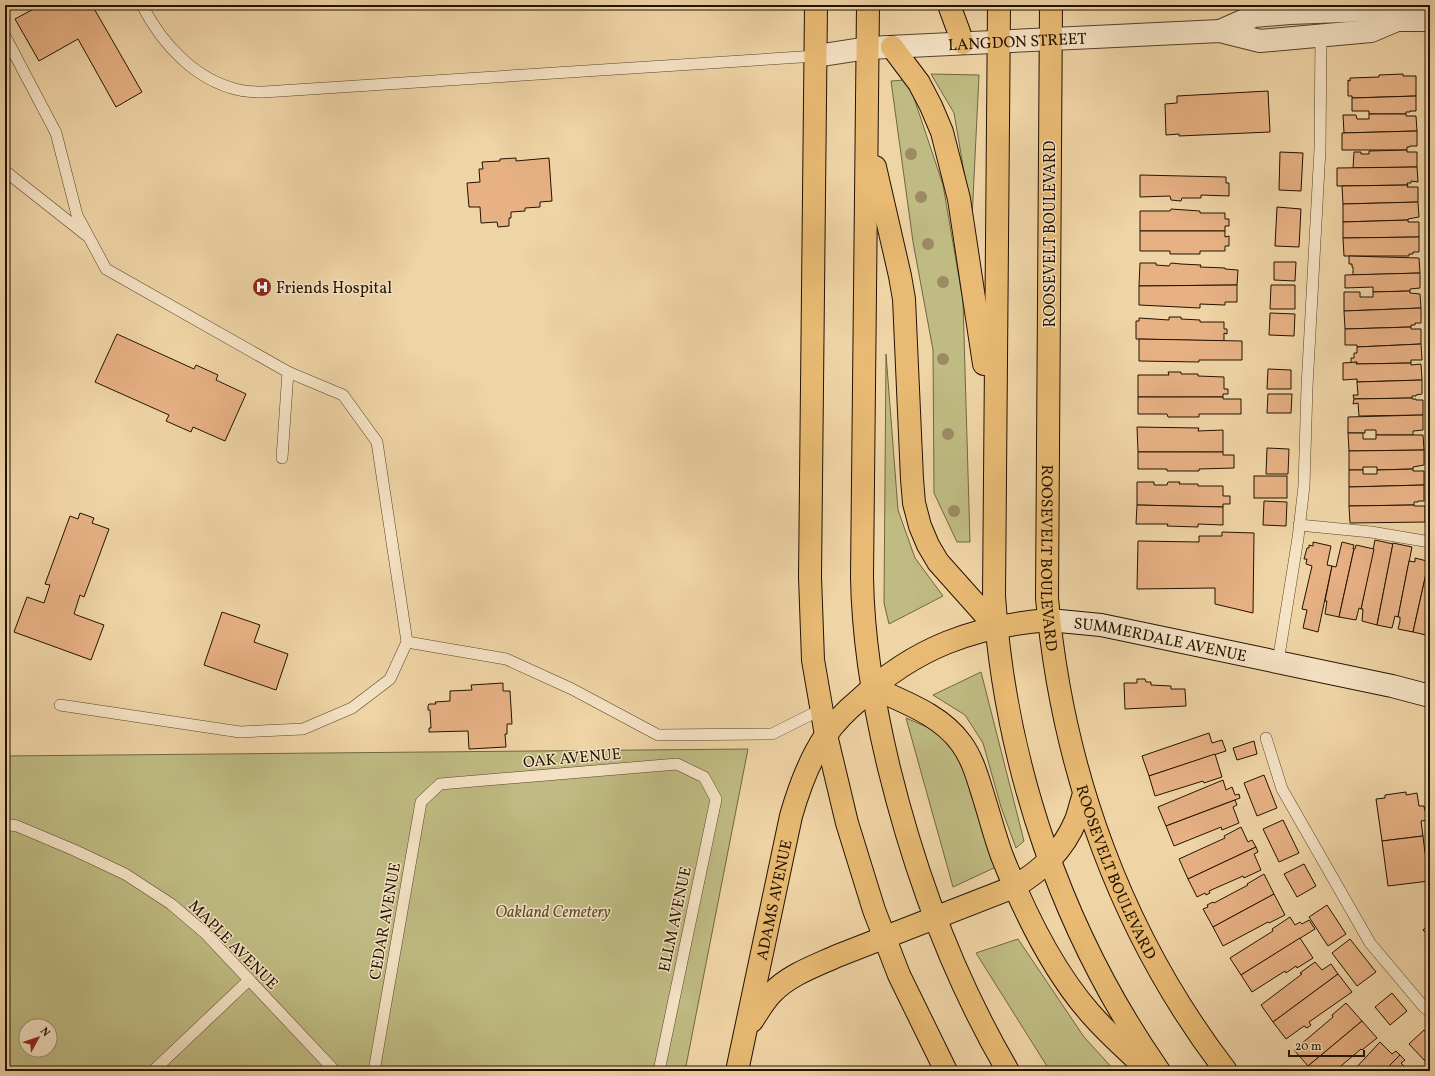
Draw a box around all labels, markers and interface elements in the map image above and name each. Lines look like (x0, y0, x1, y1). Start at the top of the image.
street label: LANGDON STREET (948, 28, 1087, 57)
street label: ROOSEVELT BOULEVARD (1040, 140, 1062, 327)
hospital icon: Friends Hospital (251, 276, 273, 298)
place label: Friends Hospital (276, 278, 392, 300)
street label: ROOSEVELT BOULEVARD (1034, 464, 1062, 653)
street label: SUMMERDALE AVENUE (1073, 613, 1249, 668)
street label: OAK AVENUE (522, 744, 622, 774)
street label: ROOSEVELT BOULEVARD (1069, 782, 1161, 964)
street label: ADAMS AVENUE (752, 838, 799, 962)
street label: CEDAR AVENUE (365, 861, 407, 982)
street label: ELLM AVENUE (654, 865, 698, 974)
street label: MAPLE AVENUE (183, 896, 282, 995)
park label: Oakland Cemetery (495, 902, 611, 924)
north arrow (18, 1018, 58, 1058)
text: N (36, 1025, 53, 1040)
scale bar (1289, 1032, 1364, 1058)
text: 20 m (1295, 1039, 1322, 1055)

